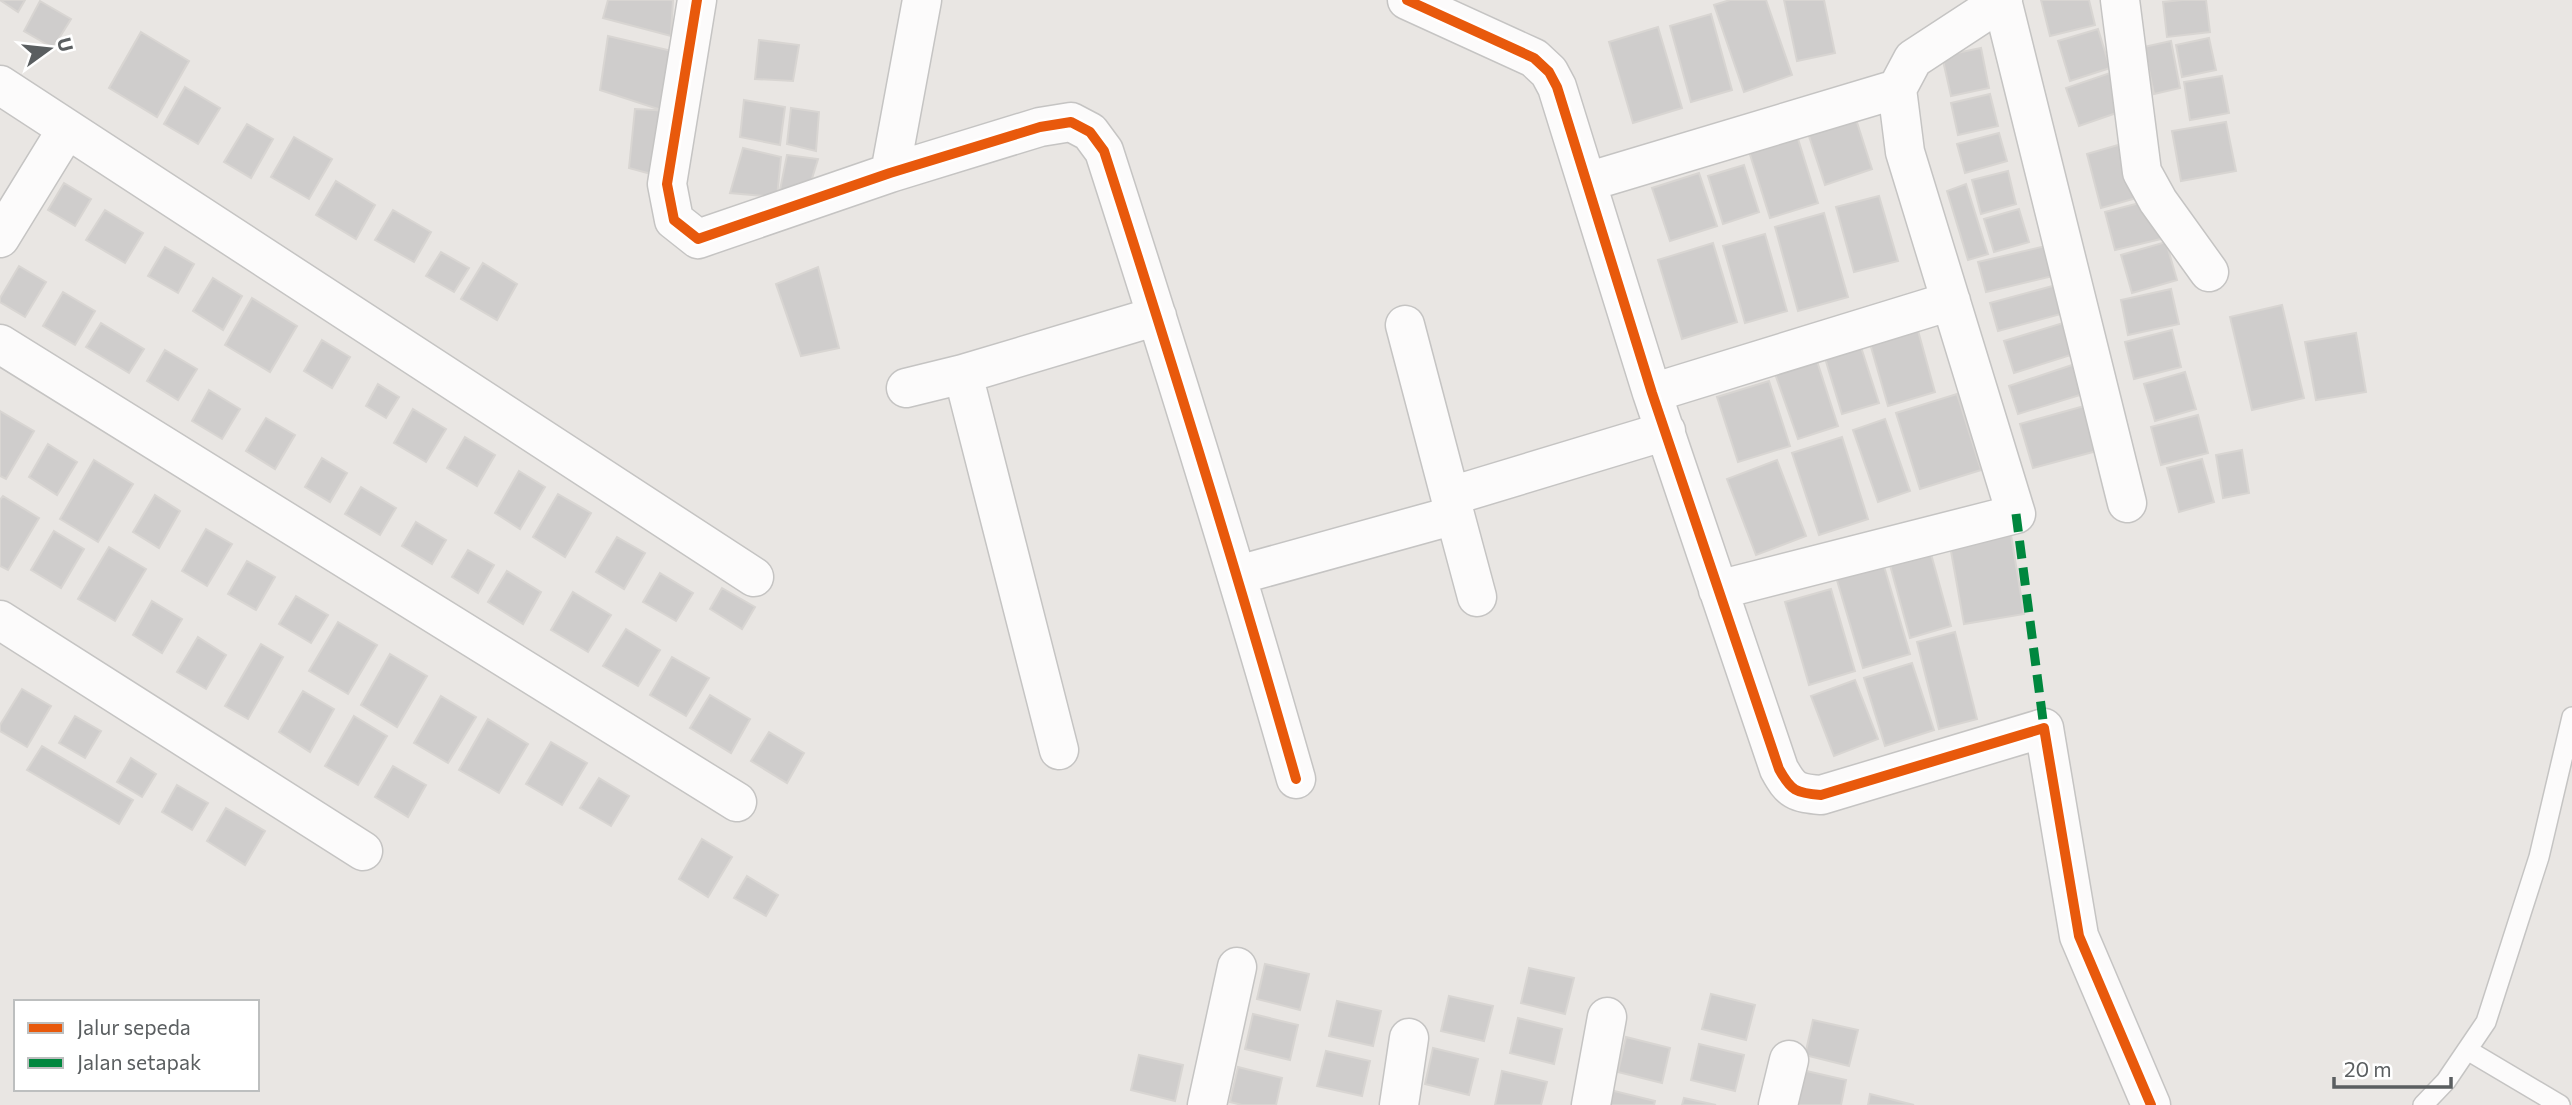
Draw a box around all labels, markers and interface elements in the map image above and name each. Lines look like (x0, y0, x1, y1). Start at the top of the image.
north arrow (14, 14, 84, 84)
text: U (53, 35, 79, 54)
legend (14, 1000, 259, 1091)
text: Jalur sepeda (77, 1014, 191, 1039)
scale bar (2334, 1046, 2451, 1090)
text: Jalan setapak (77, 1049, 201, 1074)
text: 20 m (2344, 1056, 2392, 1081)

